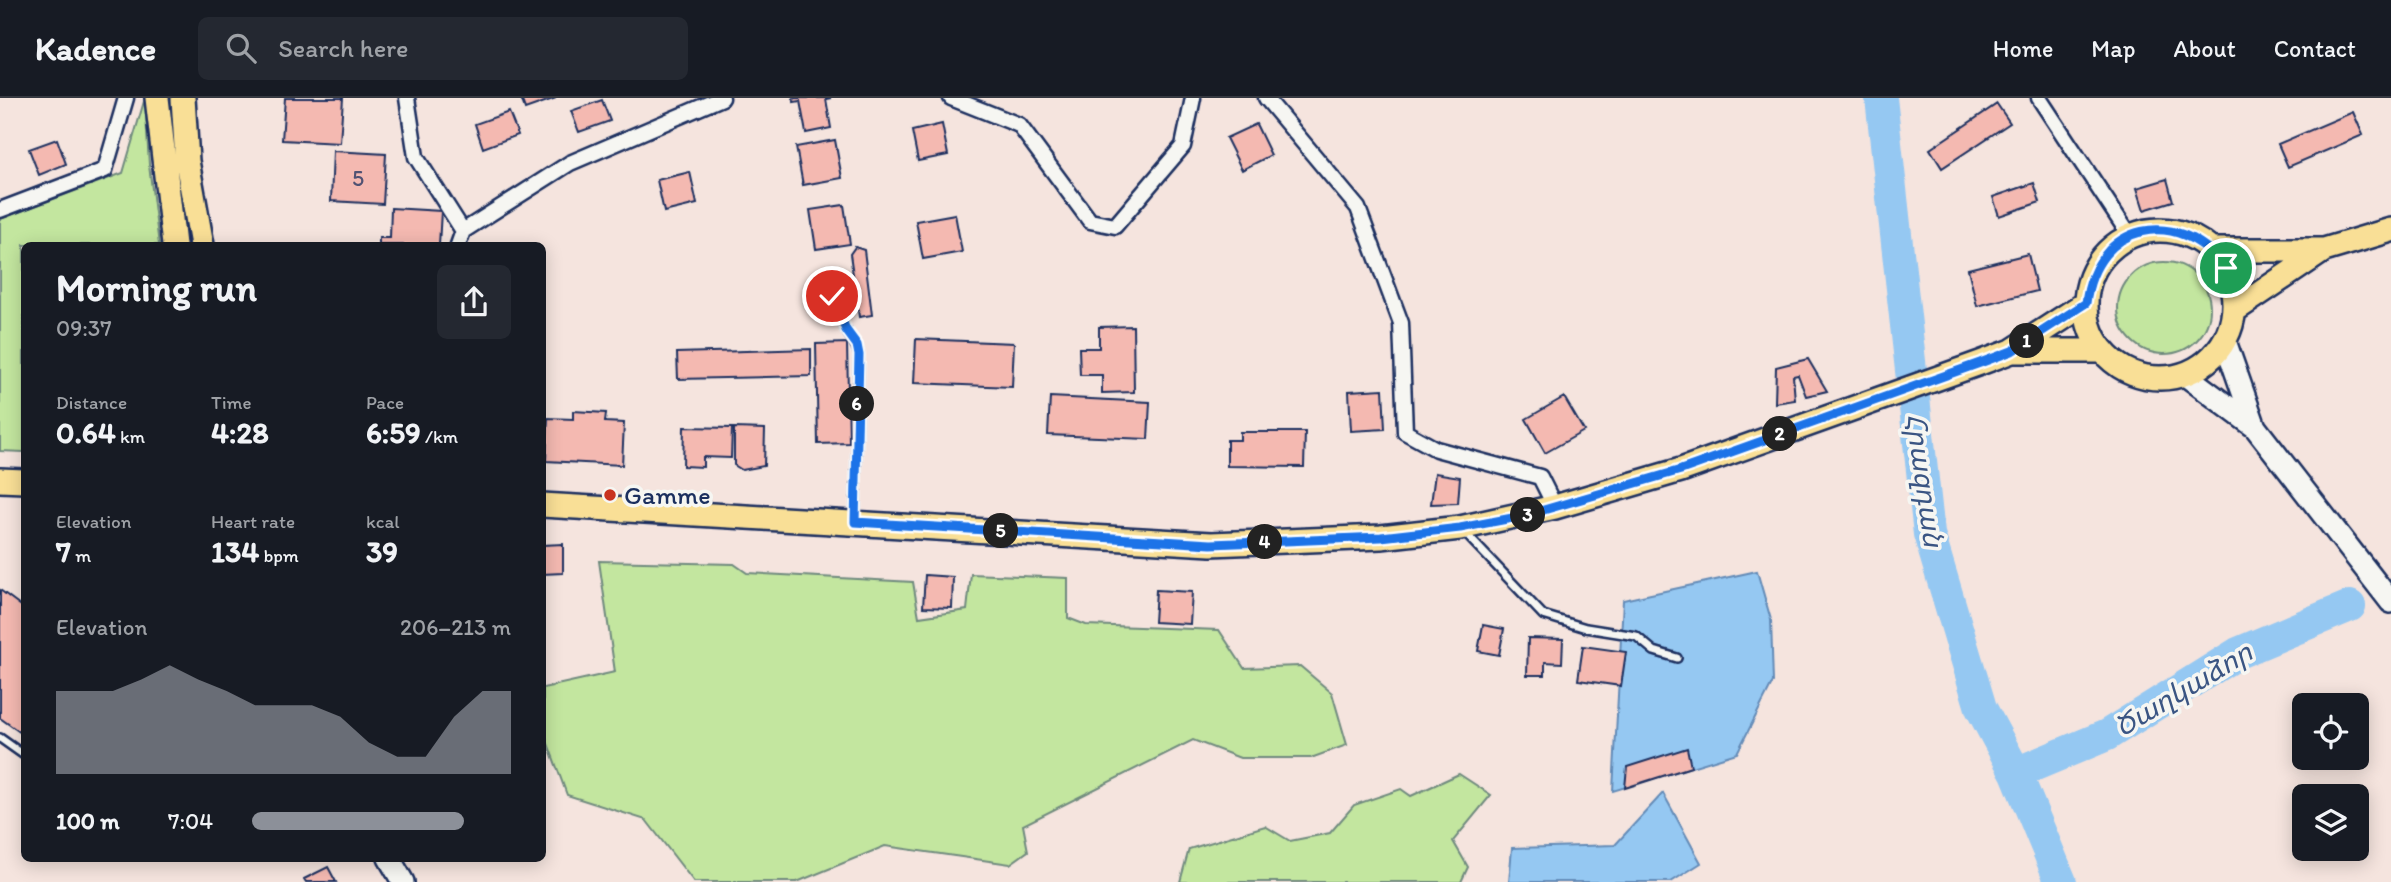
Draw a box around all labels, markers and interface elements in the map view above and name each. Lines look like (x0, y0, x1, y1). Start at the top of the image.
search box (198, 17, 688, 80)
text: Kadence (35, 29, 156, 68)
icon: search (222, 29, 260, 67)
text: Search here (278, 32, 409, 64)
text: Home (1993, 34, 2053, 63)
text: Map (2091, 34, 2135, 63)
text: About (2173, 34, 2236, 63)
text: Contact (2274, 34, 2356, 63)
house number: 5 (352, 164, 364, 192)
pin (2196, 238, 2256, 298)
icon: arrive (2207, 249, 2245, 287)
text: Morning run (56, 265, 257, 311)
button: share (437, 265, 511, 339)
pin (802, 266, 862, 326)
icon: check (813, 277, 851, 315)
text: 09:37 (56, 314, 112, 342)
pin: 1 (2010, 324, 2044, 358)
text: 1 (2022, 329, 2031, 352)
pin: 6 (840, 386, 874, 422)
text: Distance (56, 391, 127, 414)
text: Time (211, 391, 252, 414)
text: Pace (366, 391, 404, 414)
text: 6 (851, 392, 862, 415)
water label: Հրազդան (1899, 411, 1951, 550)
text: 0.64 (56, 414, 116, 451)
text: 4:28 (211, 414, 269, 451)
text: 6:59 (366, 414, 421, 451)
pin: 2 (1762, 416, 1798, 452)
text: 2 (1775, 422, 1785, 445)
text: km (116, 425, 145, 448)
text: /km (421, 425, 458, 448)
place label: Gamme (624, 479, 711, 511)
marker: Gamme (602, 487, 618, 503)
pin: 3 (1510, 498, 1546, 532)
text: 3 (1522, 503, 1533, 526)
text: Elevation (56, 510, 132, 533)
text: Heart rate (211, 510, 295, 533)
text: kcal (366, 510, 400, 533)
pin: 5 (984, 514, 1018, 548)
text: 5 (996, 519, 1005, 542)
pin: 4 (1248, 524, 1282, 560)
text: 4 (1259, 530, 1270, 553)
text: 7 (56, 533, 71, 570)
text: 134 (211, 533, 259, 570)
text: 39 (366, 533, 398, 570)
text: m (71, 544, 91, 567)
text: bpm (259, 544, 299, 567)
text: Elevation (56, 613, 147, 641)
text: 206–213 m (400, 613, 511, 641)
water label: Ծաղկաձոր (2108, 634, 2259, 744)
map controls (2292, 693, 2369, 861)
button: locate (2292, 693, 2369, 770)
button: layers (2292, 784, 2369, 861)
text: 100 m (56, 807, 120, 835)
text: 7:04 (168, 807, 213, 835)

